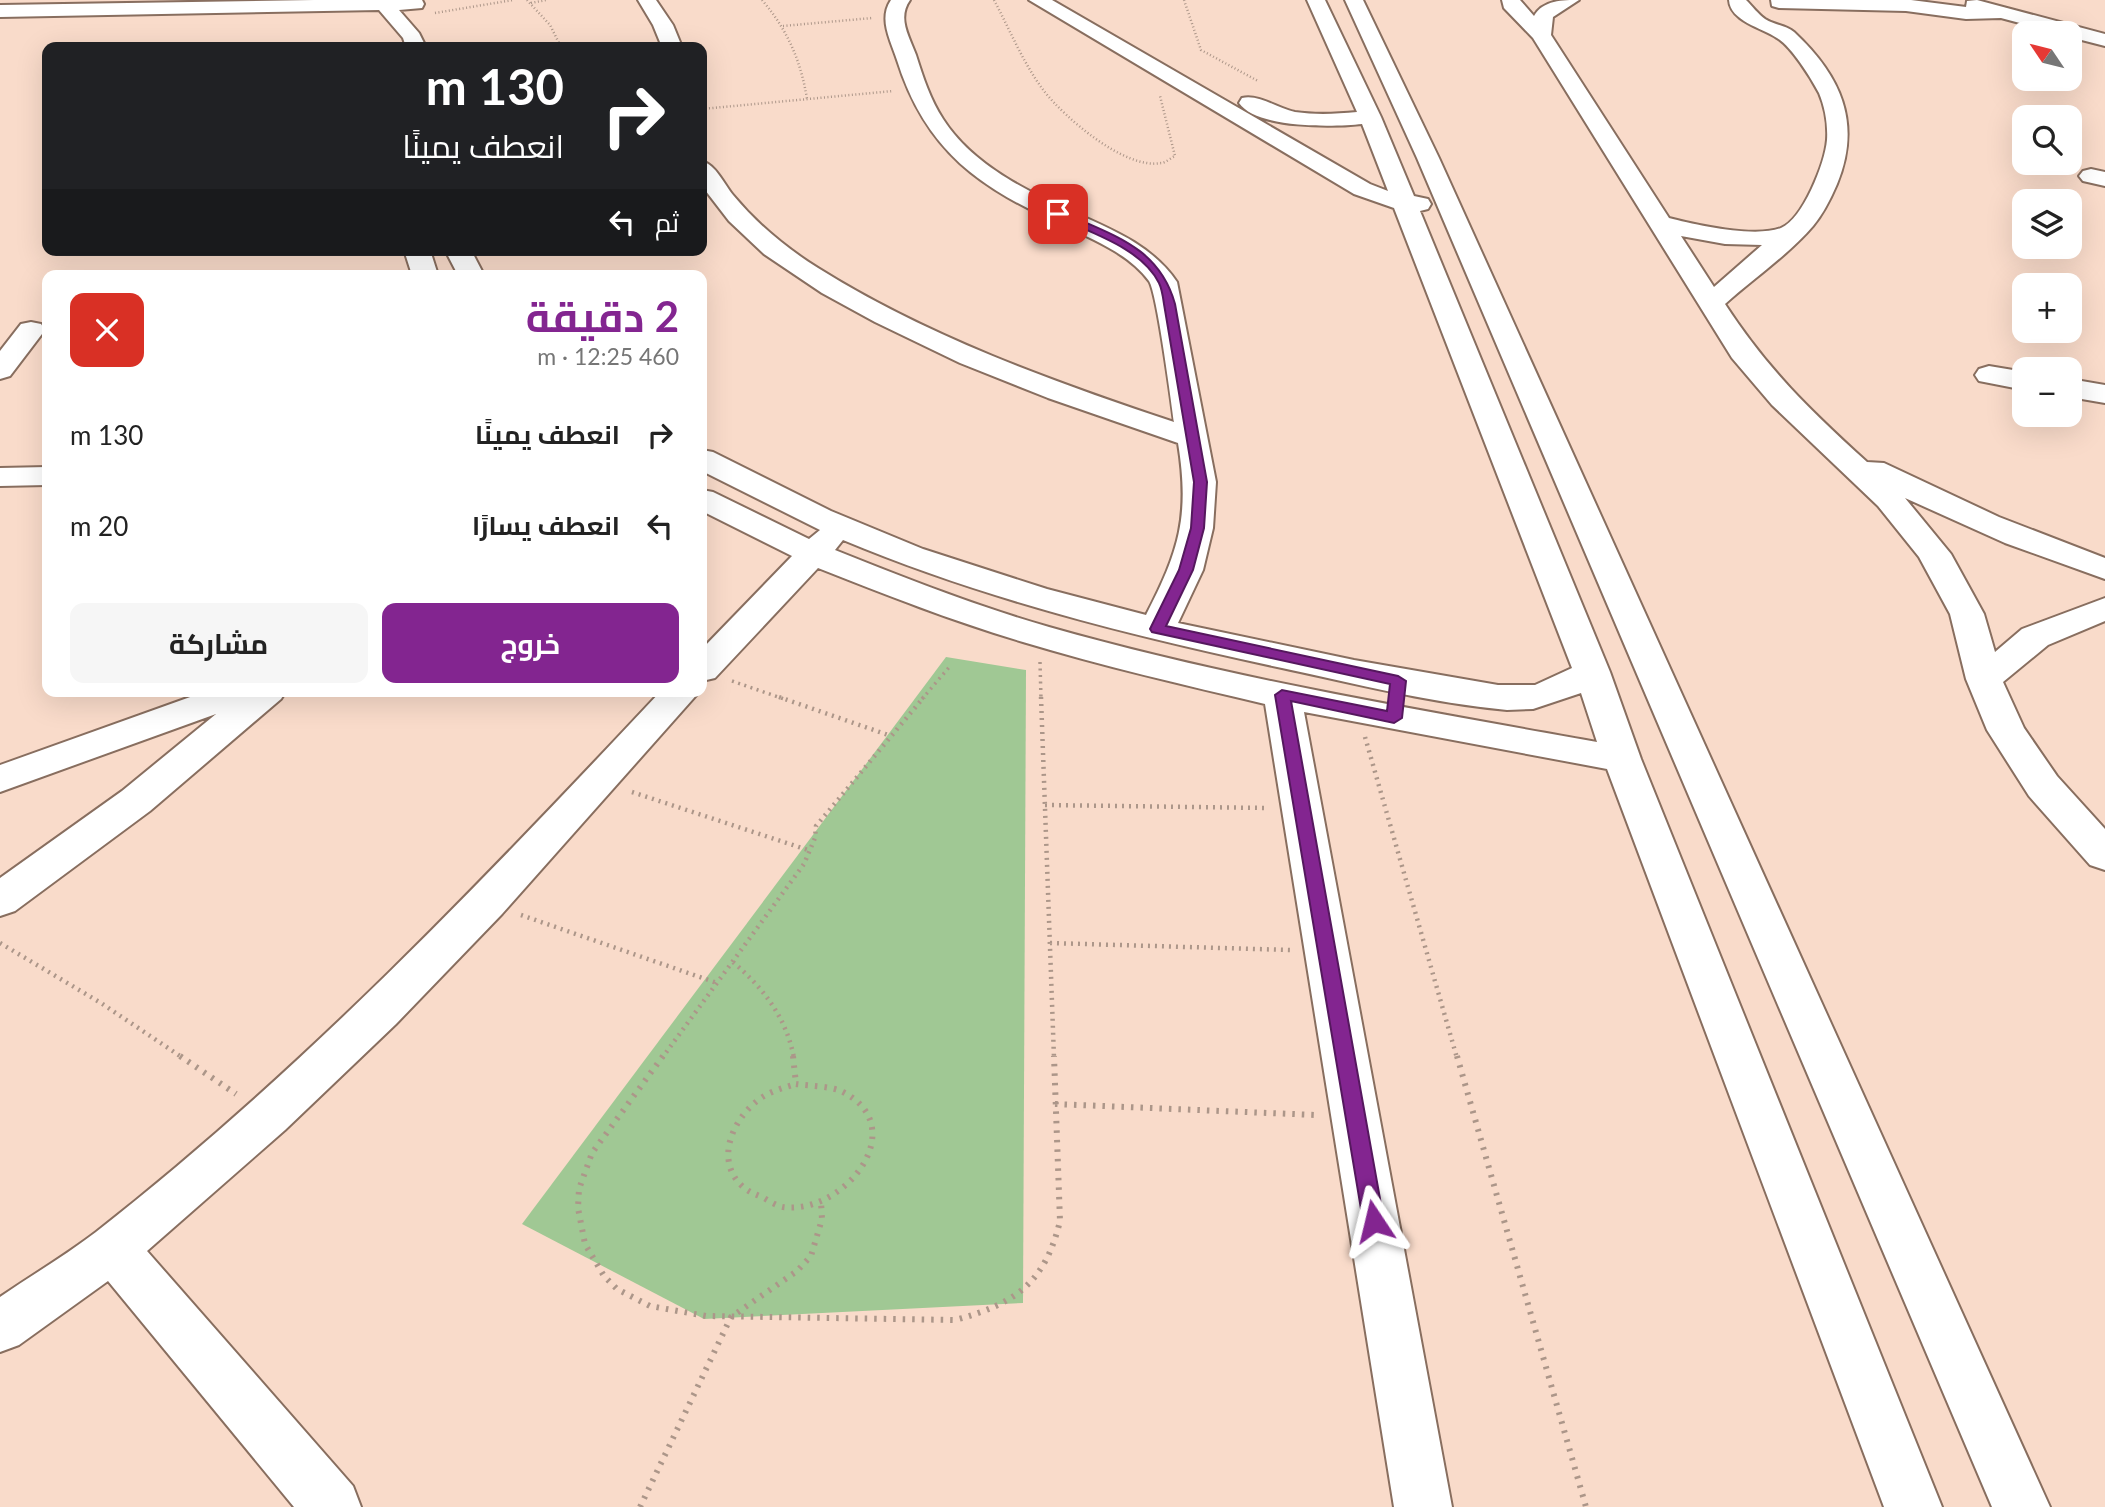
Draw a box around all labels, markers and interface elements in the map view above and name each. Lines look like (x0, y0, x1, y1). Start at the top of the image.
north arrow (2012, 21, 2082, 91)
map controls (2012, 21, 2082, 427)
text: 130 m (426, 57, 564, 115)
icon: right (588, 70, 679, 161)
button: search (2012, 105, 2082, 175)
text: انعطف يمينًا (402, 126, 564, 165)
pin (1028, 184, 1088, 244)
button: layers (2012, 189, 2082, 259)
icon: arrive (1039, 195, 1077, 233)
icon: left (603, 203, 641, 241)
text: ثم (655, 206, 679, 238)
button: + (2012, 273, 2082, 343)
text: 2 دقيقة (526, 291, 679, 341)
button: close (70, 293, 144, 367)
text: 460 m · 12:25 (537, 342, 679, 370)
button: − (2012, 357, 2082, 427)
icon: right (641, 416, 679, 454)
text: انعطف يمينًا (475, 418, 620, 450)
text: 130 m (70, 419, 143, 451)
icon: left (641, 507, 679, 545)
text: انعطف يسارًا (472, 509, 620, 541)
text: 20 m (70, 510, 128, 542)
button: مشاركة (70, 603, 368, 683)
button: خروج (382, 603, 679, 683)
position arrow (1337, 1184, 1411, 1258)

